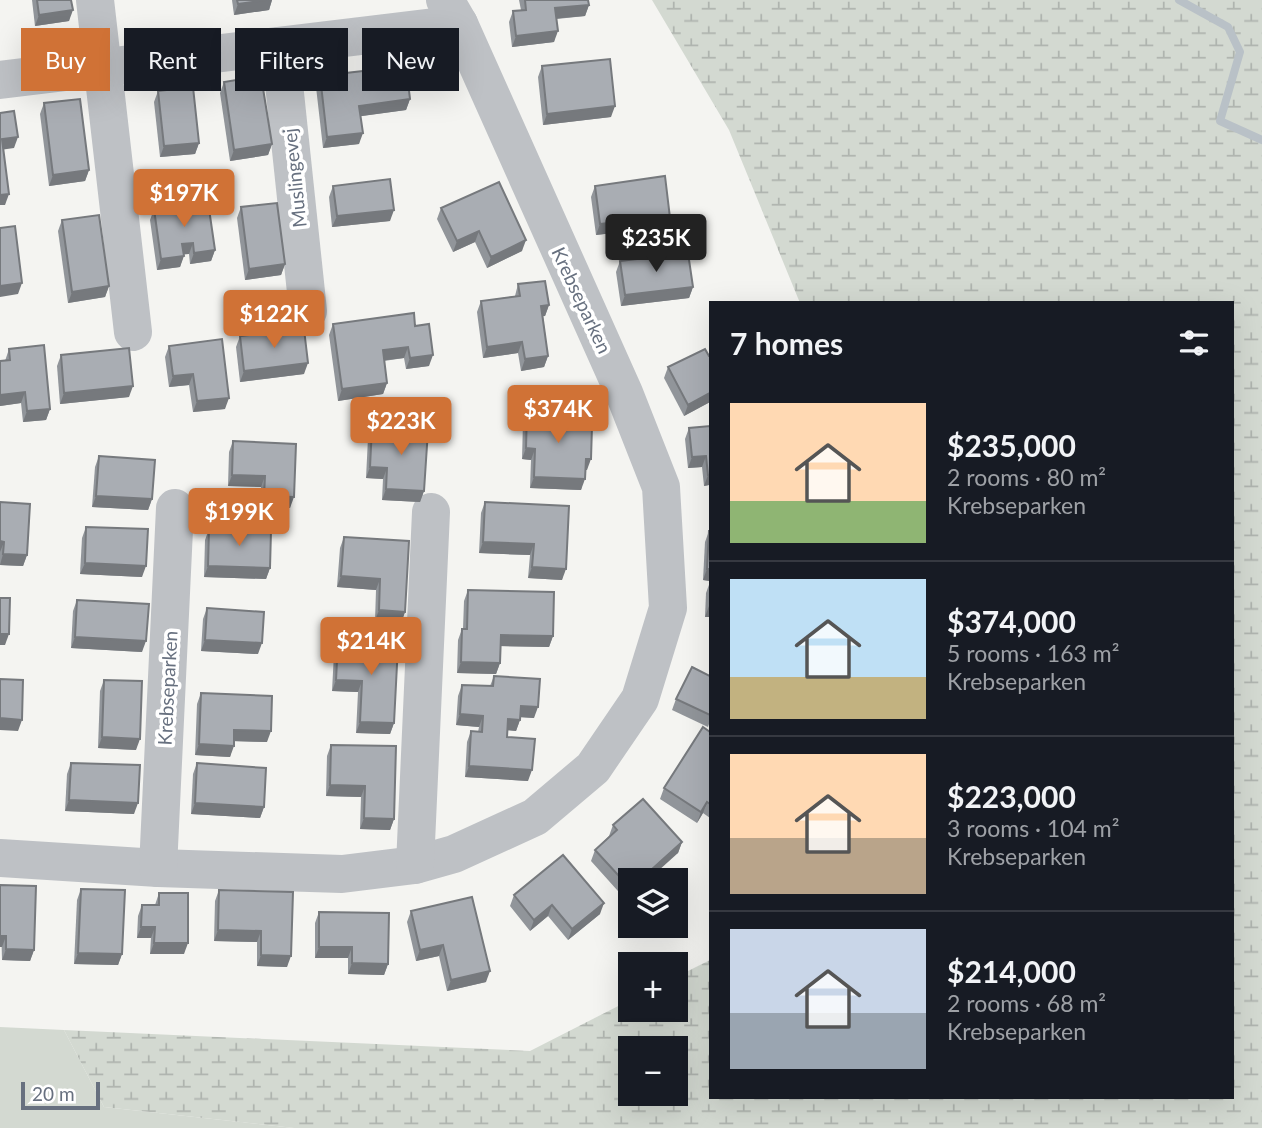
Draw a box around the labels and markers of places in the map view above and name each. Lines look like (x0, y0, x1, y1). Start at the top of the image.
pin: $197K (135, 170, 233, 229)
pin: $235K (607, 215, 705, 274)
pin: $122K (225, 290, 323, 350)
pin: $374K (509, 386, 607, 445)
pin: $223K (352, 398, 450, 457)
pin: $199K (190, 489, 288, 548)
pin: $214K (322, 618, 420, 677)

